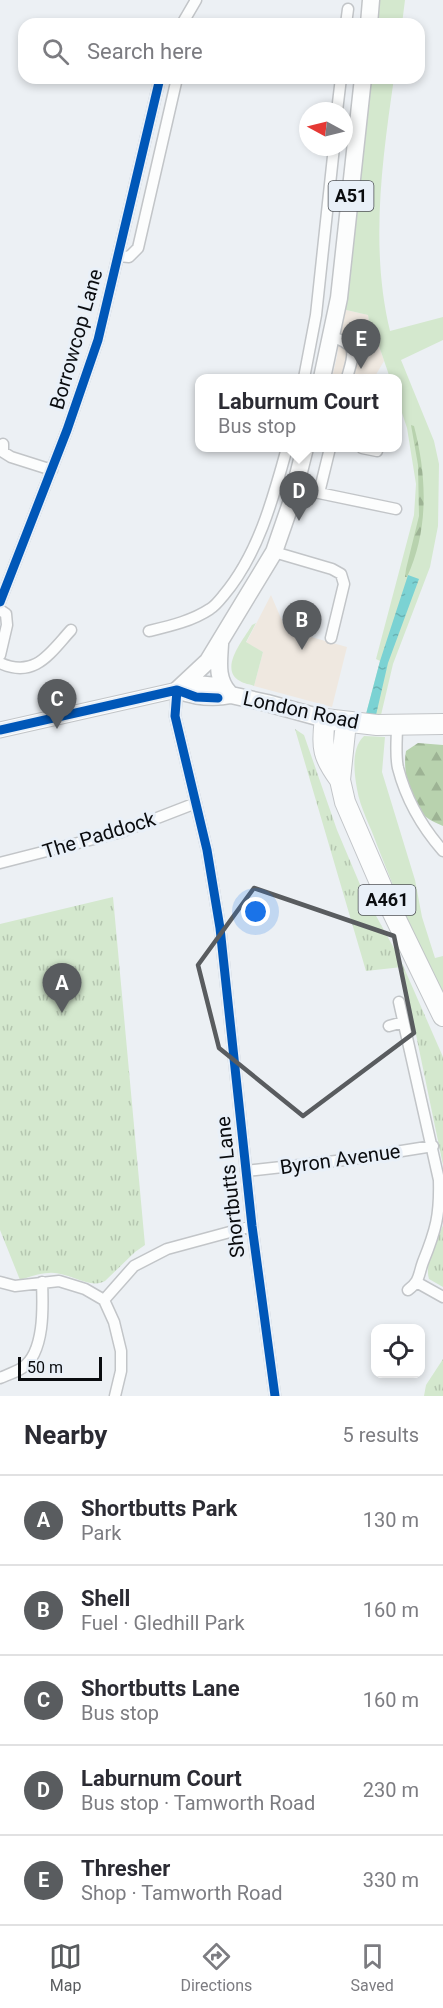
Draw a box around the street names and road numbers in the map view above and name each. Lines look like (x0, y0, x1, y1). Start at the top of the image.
road number: A51 (328, 181, 374, 211)
street label: Borrowcop Lane (44, 266, 108, 412)
street label: London Road (241, 686, 361, 734)
street label: The Paddock (40, 806, 159, 864)
road number: A461 (358, 885, 416, 915)
street label: Shortbutts Lane (211, 1115, 249, 1259)
street label: Byron Avenue (278, 1139, 402, 1179)

